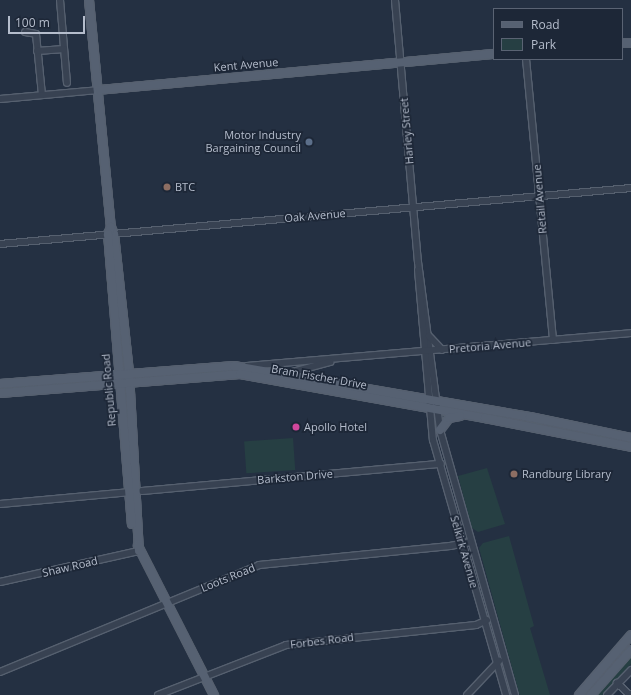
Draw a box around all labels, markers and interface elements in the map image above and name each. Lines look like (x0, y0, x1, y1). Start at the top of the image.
scale bar (10, 8, 87, 34)
legend (493, 8, 623, 60)
text: 100 m (15, 14, 50, 31)
text: Road (531, 16, 560, 33)
text: Park (531, 36, 556, 53)
street label: Kent Avenue (213, 56, 279, 74)
street label: Harley Street (398, 97, 416, 165)
place label: Motor Industry Bargaining Council (205, 129, 301, 155)
marker: Motor Industry Bargaining Council (304, 137, 314, 147)
street label: Retail Avenue (530, 164, 550, 234)
place label: BTC (175, 180, 195, 194)
marker: BTC (162, 182, 172, 192)
street label: Oak Avenue (284, 207, 346, 225)
street label: Pretoria Avenue (448, 336, 532, 356)
street label: Republic Road (99, 353, 119, 427)
street label: Bram Fischer Drive (270, 362, 368, 392)
place label: Apollo Hotel (304, 420, 367, 434)
marker: Apollo Hotel (291, 422, 301, 432)
street label: Barkston Drive (257, 467, 333, 487)
place label: Randburg Library (522, 467, 611, 481)
marker: Randburg Library (509, 469, 519, 479)
street label: Selkirk Avenue (447, 514, 481, 590)
street label: Shaw Road (41, 554, 99, 580)
street label: Loots Road (199, 561, 257, 595)
street label: Forbes Road (289, 631, 355, 651)

